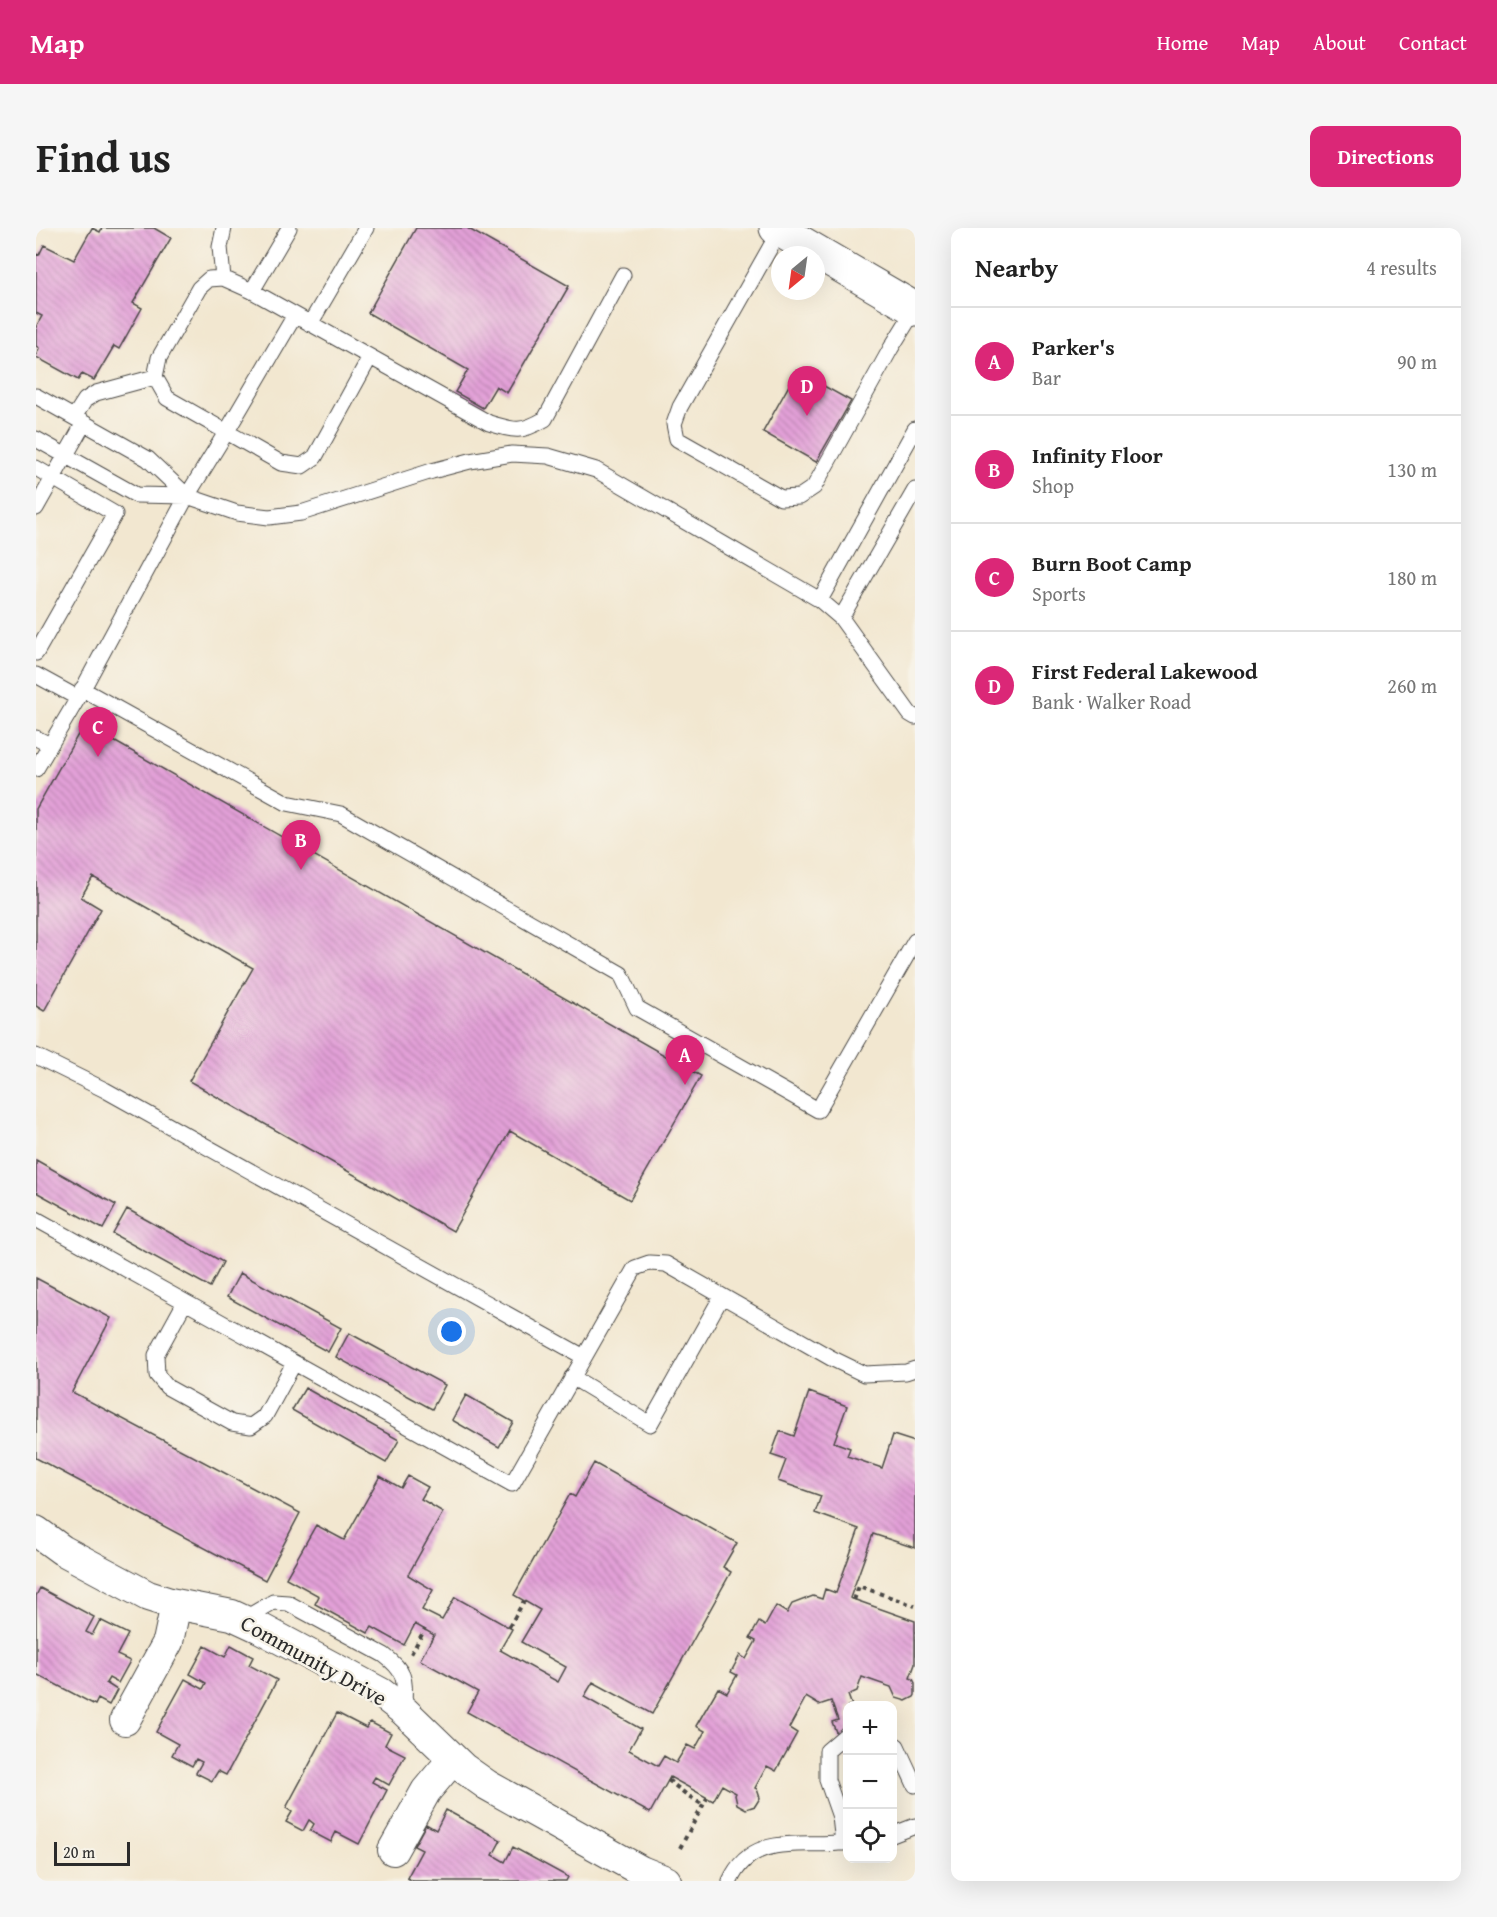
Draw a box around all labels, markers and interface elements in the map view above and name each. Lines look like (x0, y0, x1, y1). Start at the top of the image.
text: Map (30, 22, 84, 63)
text: Home (1157, 27, 1208, 58)
text: Map (1241, 27, 1280, 58)
text: About (1313, 27, 1366, 58)
text: Contact (1399, 27, 1467, 58)
text: Find us (36, 126, 171, 187)
button: Directions (1310, 126, 1461, 187)
north arrow (771, 246, 825, 300)
text: Nearby (975, 248, 1058, 287)
text: 4 results (1366, 253, 1437, 282)
text: Parker's (1032, 331, 1115, 363)
text: A (988, 347, 1001, 376)
text: 90 m (1397, 347, 1437, 376)
text: Bar (1032, 363, 1061, 392)
pin: D (788, 366, 826, 416)
text: Infinity Floor (1032, 439, 1163, 471)
text: B (988, 455, 1001, 484)
text: 130 m (1387, 455, 1437, 484)
text: Shop (1032, 471, 1074, 500)
text: Burn Boot Camp (1032, 547, 1191, 579)
text: C (989, 563, 1000, 592)
text: 180 m (1387, 563, 1437, 592)
text: Sports (1032, 579, 1086, 608)
text: First Federal Lakewood (1032, 655, 1258, 687)
text: D (988, 671, 1001, 700)
text: 260 m (1387, 671, 1437, 700)
text: Bank · Walker Road (1032, 687, 1191, 716)
pin: C (78, 708, 118, 757)
pin: B (282, 820, 320, 870)
pin: A (666, 1036, 704, 1085)
your location (437, 1317, 466, 1346)
street label: Community Drive (235, 1607, 393, 1713)
map controls (843, 1701, 897, 1863)
button: + (843, 1701, 897, 1755)
button: − (843, 1755, 897, 1809)
button: locate (843, 1809, 897, 1863)
scale bar (54, 1839, 130, 1866)
text: 20 m (63, 1840, 95, 1864)

